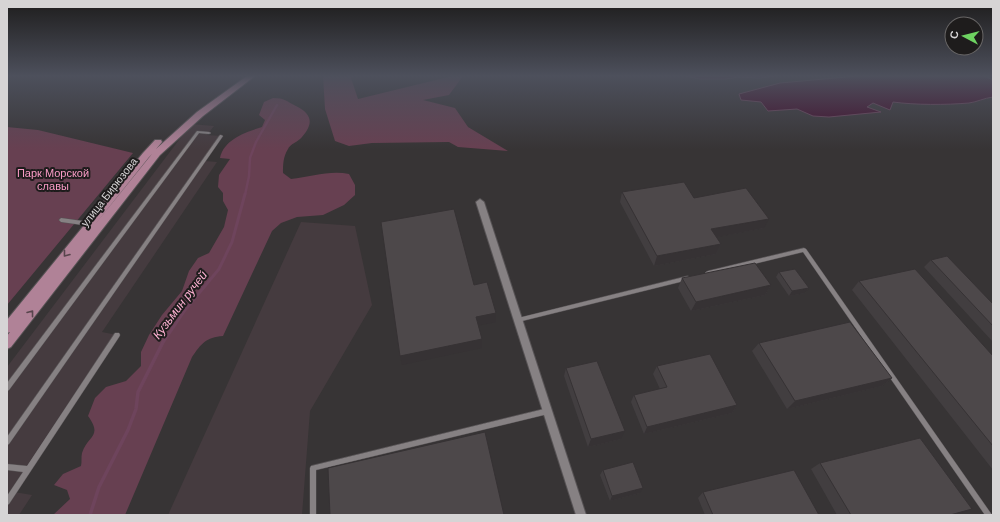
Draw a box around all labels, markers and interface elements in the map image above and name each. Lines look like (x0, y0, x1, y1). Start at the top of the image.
north arrow (944, 16, 984, 56)
text: С (948, 30, 961, 39)
street label: улица Бирюзова (78, 155, 140, 229)
park label: Парк Морской славы (17, 167, 89, 192)
one-way arrow (64, 250, 71, 257)
water label: Кузьмин ручей (150, 268, 210, 342)
one-way arrow (26, 311, 33, 318)

